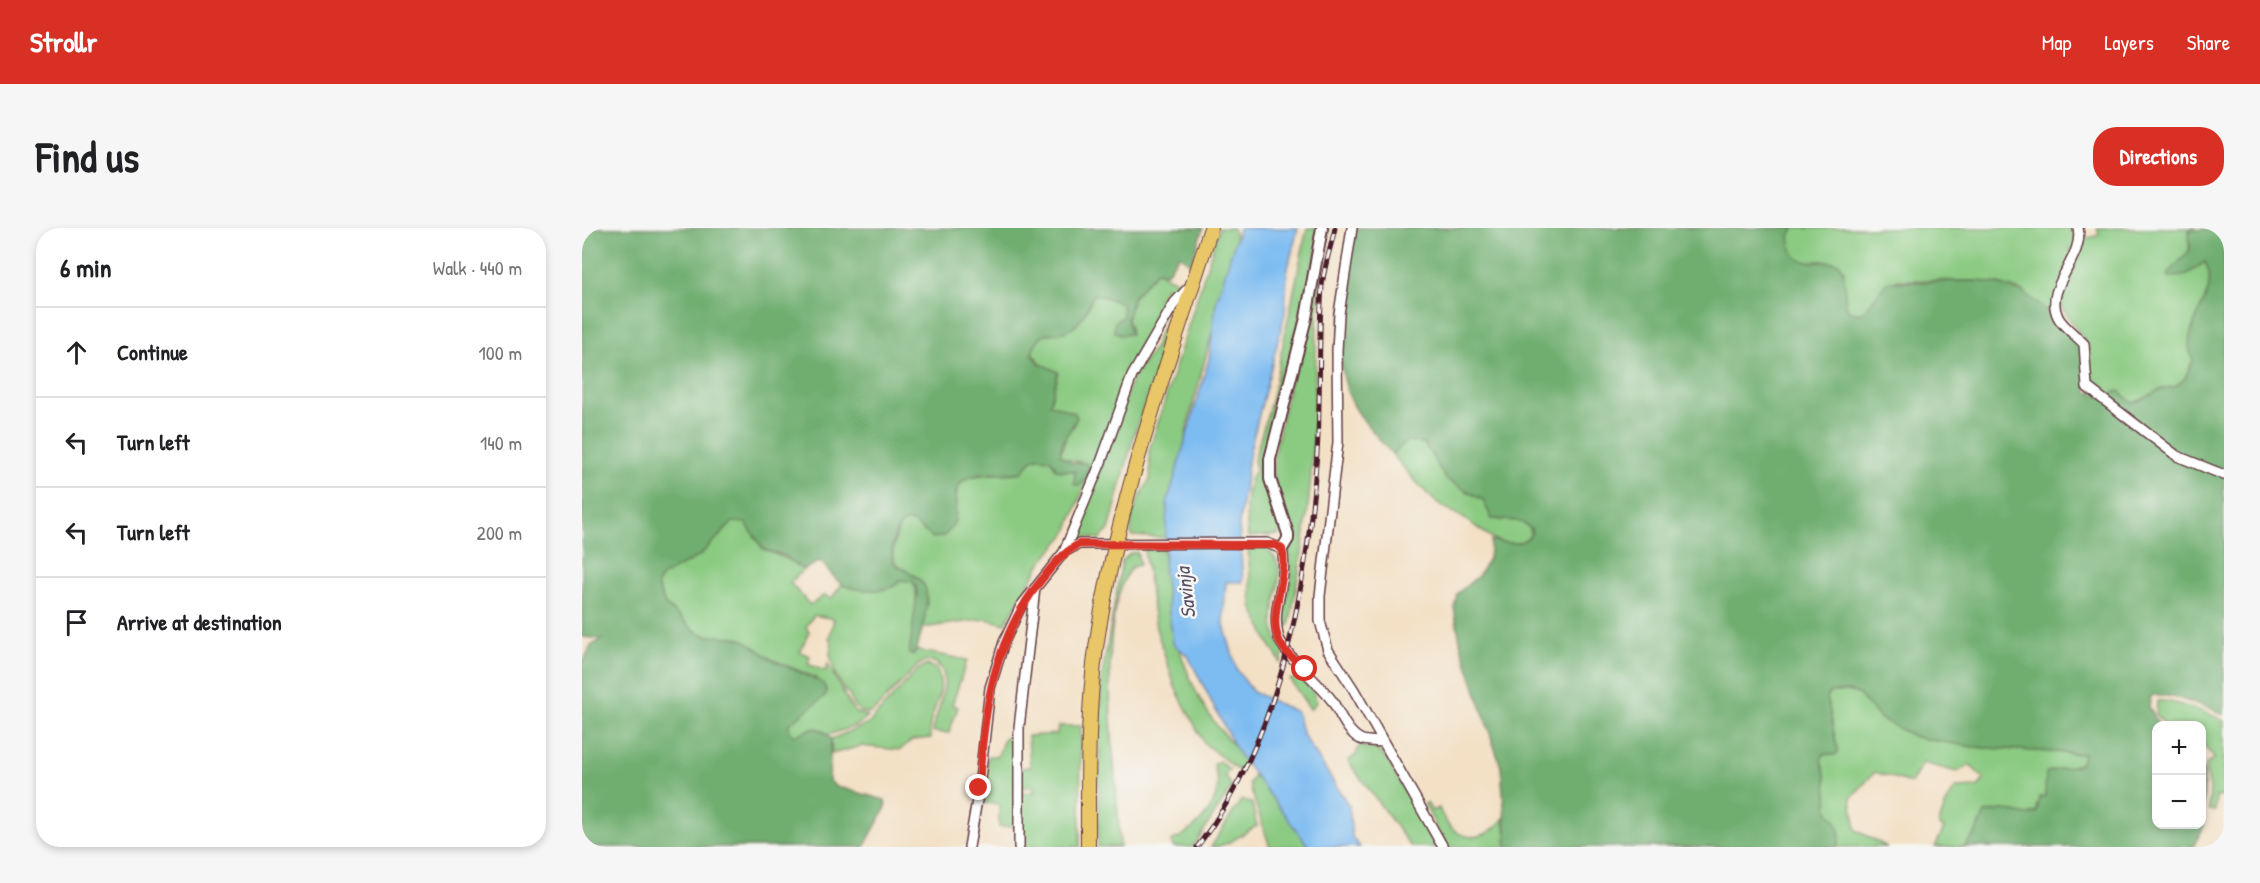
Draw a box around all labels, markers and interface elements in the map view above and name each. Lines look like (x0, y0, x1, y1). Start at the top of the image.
text: Strollr (30, 23, 97, 61)
text: Map (2042, 28, 2071, 57)
text: Layers (2104, 28, 2154, 57)
text: Share (2187, 28, 2230, 57)
button: Directions (2093, 127, 2224, 186)
text: Find us (36, 128, 139, 185)
text: 6 min (60, 250, 112, 285)
text: Walk · 440 m (433, 254, 522, 281)
icon: ahead (60, 336, 93, 369)
text: Continue (117, 337, 188, 367)
text: 100 m (479, 339, 522, 366)
icon: left (60, 426, 93, 459)
text: Turn left (117, 427, 190, 457)
text: 140 m (480, 429, 522, 456)
icon: left (60, 516, 93, 549)
text: Turn left (117, 517, 190, 547)
text: 200 m (477, 519, 522, 546)
water label: Savinja (1168, 564, 1202, 620)
icon: arrive (60, 606, 93, 639)
text: Arrive at destination (117, 607, 282, 637)
route start (1291, 655, 1317, 681)
map controls (2152, 721, 2206, 829)
button: + (2152, 721, 2206, 775)
route end (965, 774, 991, 800)
button: − (2152, 775, 2206, 829)

